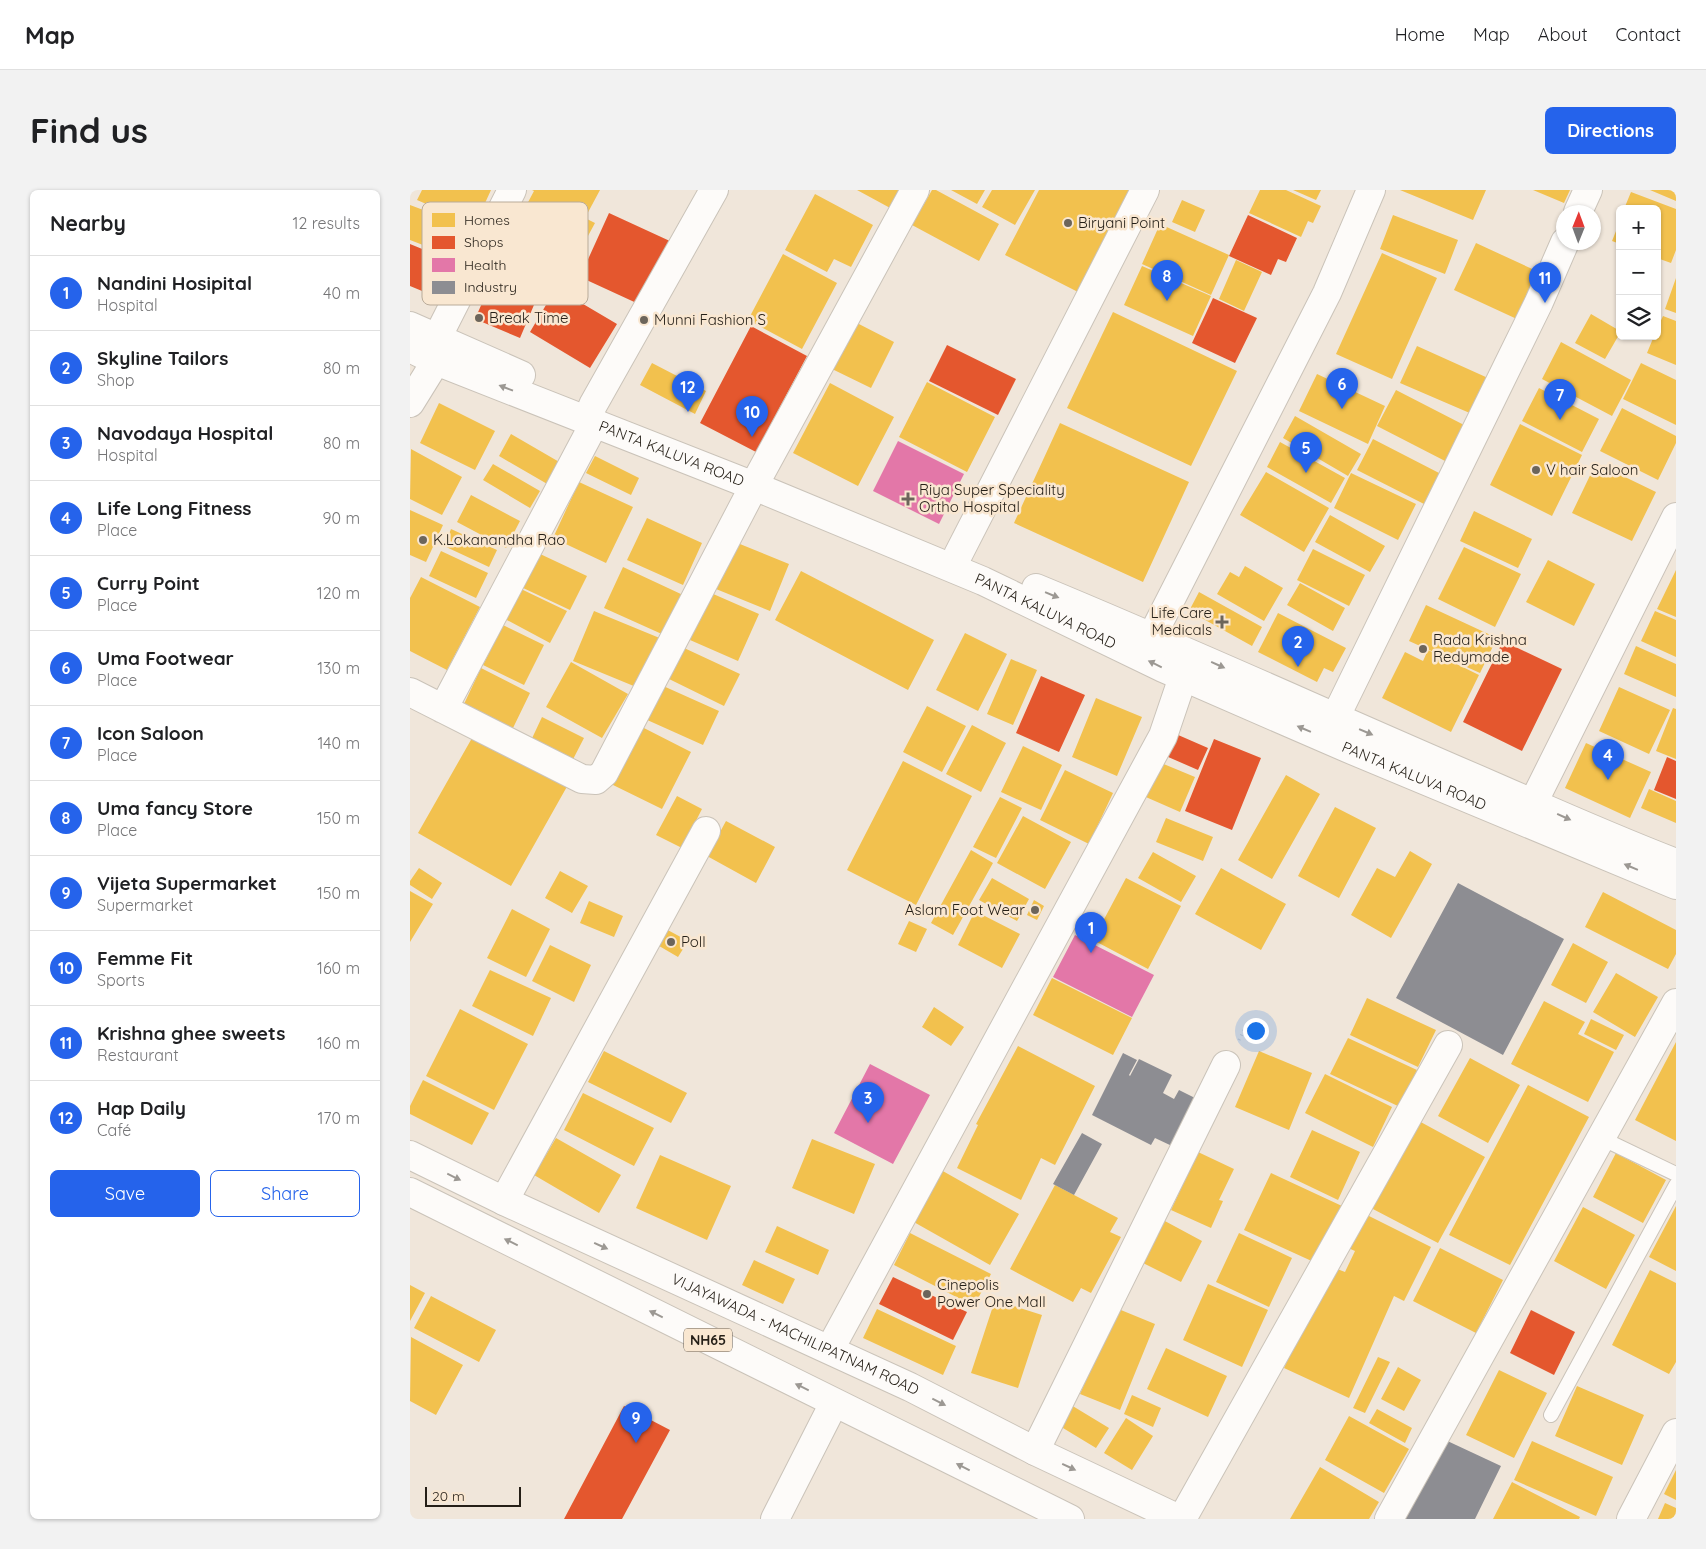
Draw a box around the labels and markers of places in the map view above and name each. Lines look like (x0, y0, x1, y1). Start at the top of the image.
place label: Biryani Point (1078, 213, 1165, 232)
marker: Biryani Point (1062, 217, 1074, 229)
pin: 8 (1151, 260, 1183, 301)
pin: 11 (1529, 262, 1561, 303)
place label: Break Time (489, 308, 568, 327)
place label: Munni Fashion S (654, 310, 766, 329)
marker: Break Time (473, 312, 485, 324)
marker: Munni Fashion S (638, 314, 650, 326)
pin: 6 (1326, 368, 1358, 409)
pin: 12 (672, 371, 704, 412)
pin: 7 (1544, 379, 1576, 420)
pin: 10 (736, 396, 768, 437)
pin: 5 (1290, 432, 1322, 473)
place label: V hair Saloon (1546, 460, 1638, 479)
marker: V hair Saloon (1530, 464, 1542, 476)
place label: Riya Super Speciality Ortho Hospital (919, 480, 1065, 516)
marker: Riya Super Speciality Ortho Hospital (901, 492, 915, 506)
place label: K.Lokanandha Rao (433, 530, 565, 549)
marker: K.Lokanandha Rao (417, 534, 429, 546)
place label: Life Care Medicals (1151, 603, 1212, 639)
marker: Life Care Medicals (1216, 616, 1228, 628)
pin: 2 (1282, 626, 1314, 667)
place label: Rada Krishna Redymade (1433, 630, 1527, 666)
marker: Rada Krishna Redymade (1417, 643, 1429, 655)
pin: 4 (1592, 739, 1624, 780)
place label: Aslam Foot Wear (905, 900, 1025, 919)
marker: Aslam Foot Wear (1029, 904, 1041, 916)
pin: 1 (1075, 912, 1107, 953)
place label: Poll (681, 932, 706, 951)
marker: Poll (665, 936, 677, 948)
pin: 3 (852, 1082, 884, 1123)
place label: Cinepolis Power One Mall (937, 1275, 1046, 1311)
marker: Cinepolis Power One Mall (921, 1288, 933, 1300)
pin: 9 (620, 1402, 652, 1443)

